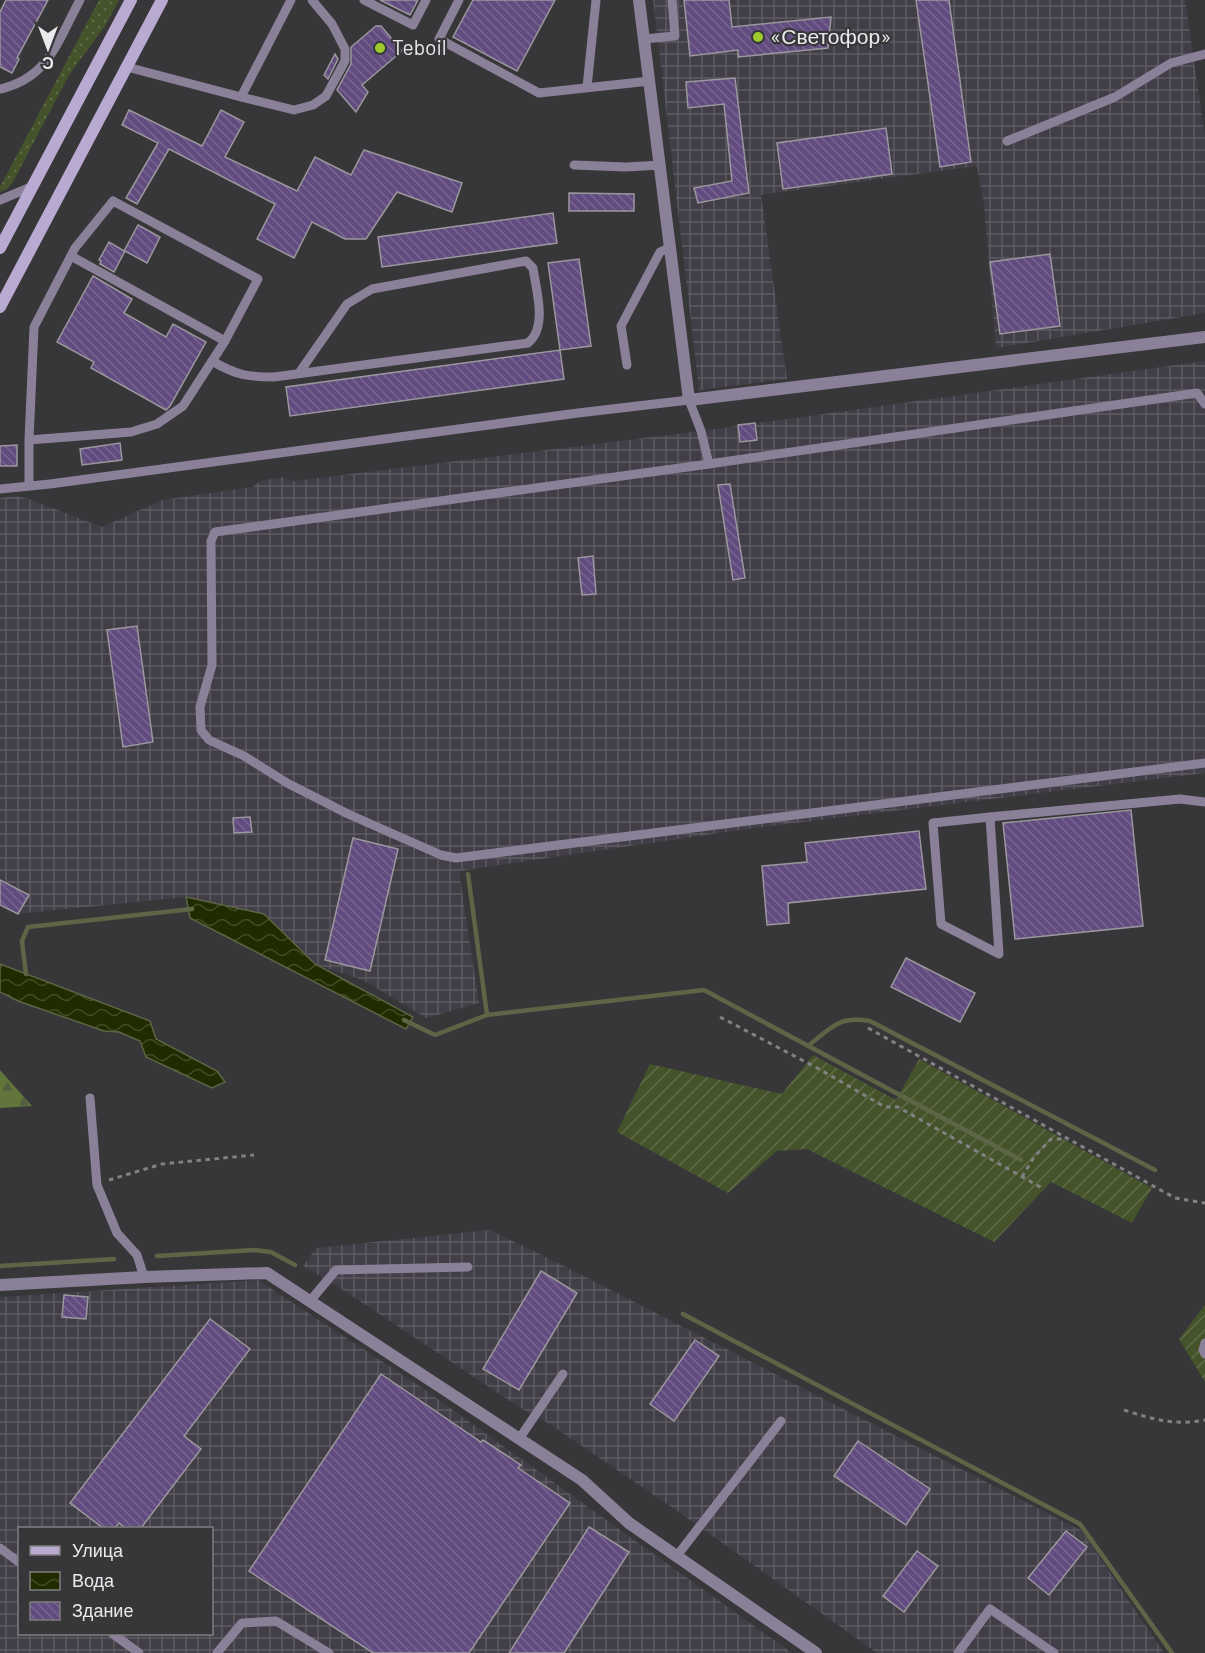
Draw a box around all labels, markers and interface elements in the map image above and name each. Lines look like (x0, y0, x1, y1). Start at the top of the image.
north arrow (18, 18, 78, 78)
place label: «Светофор» (770, 23, 891, 48)
marker: «Светофор» (751, 30, 765, 44)
place label: Teboil (392, 34, 447, 59)
marker: Teboil (373, 41, 387, 55)
text: С (42, 54, 54, 73)
legend (18, 1527, 213, 1635)
text: Улица (72, 1539, 124, 1561)
text: Вода (72, 1569, 115, 1591)
text: Здание (72, 1599, 133, 1621)

